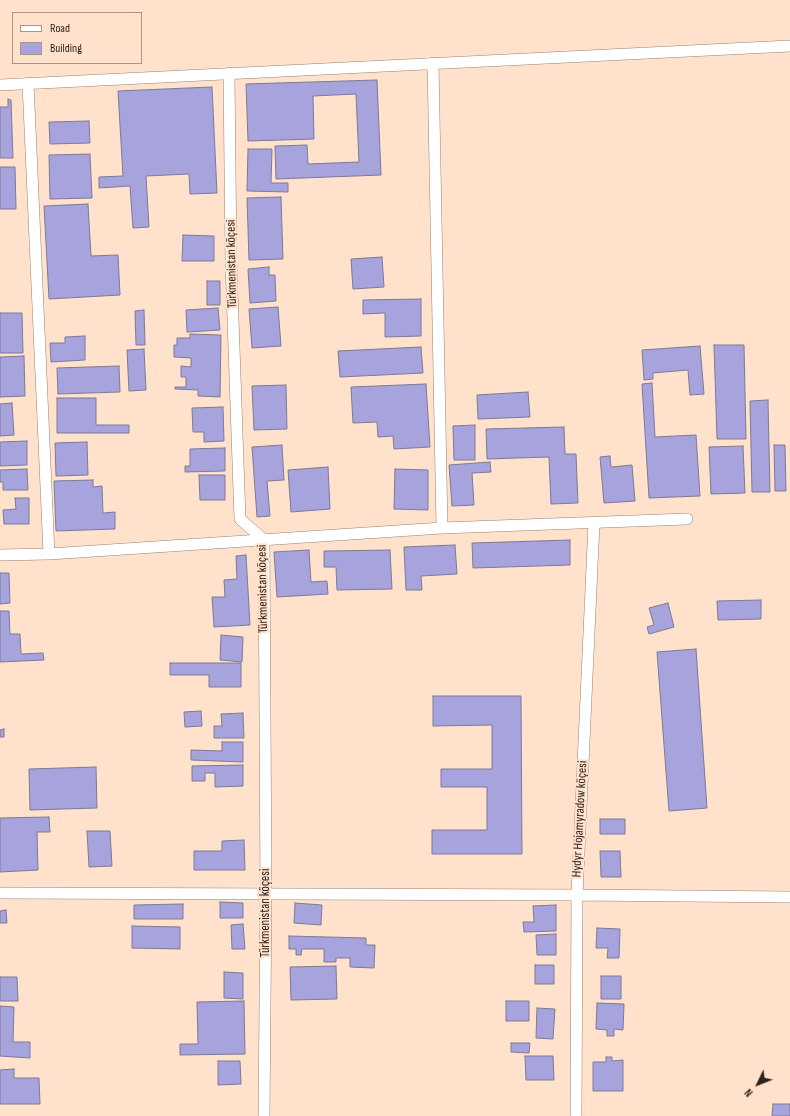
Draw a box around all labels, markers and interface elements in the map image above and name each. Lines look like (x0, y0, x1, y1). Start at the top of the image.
legend (12, 12, 142, 64)
text: Road (50, 21, 70, 36)
text: Building (50, 41, 82, 56)
street label: Türkmenistan köçesi (223, 219, 241, 309)
street label: Türkmenistan köçesi (254, 544, 272, 634)
street label: Hydyr Hojamyradow köçesi (569, 760, 591, 878)
street label: Türkmenistan köçesi (258, 869, 274, 957)
north arrow (738, 1064, 778, 1104)
text: N (742, 1086, 756, 1099)

